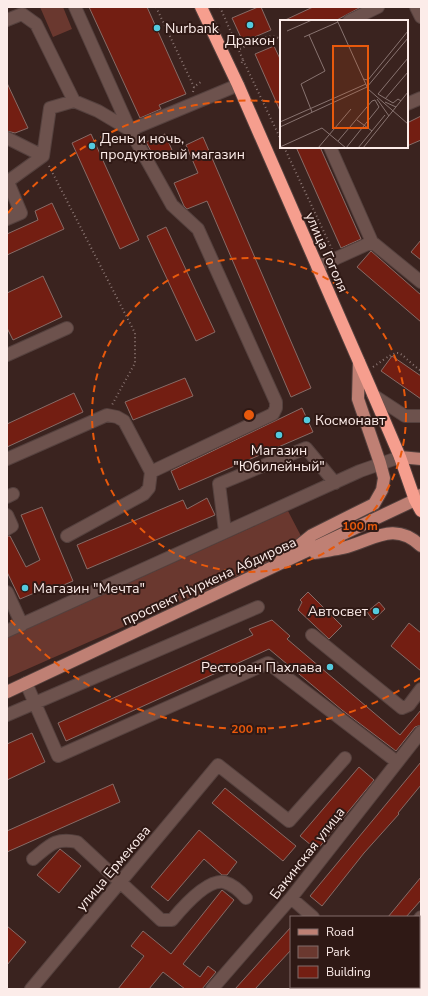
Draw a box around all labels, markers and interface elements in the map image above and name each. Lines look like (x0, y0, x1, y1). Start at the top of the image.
place label: Nurbank (165, 19, 220, 38)
marker: Дракон (245, 20, 255, 30)
inset map (280, 20, 408, 148)
marker: Nurbank (152, 23, 162, 33)
place label: Дракон (225, 31, 275, 50)
place label: День и ночь, продуктовый магазин (100, 129, 245, 164)
marker: День и ночь, продуктовый магазин (87, 141, 97, 151)
street label: улица Гоголя (300, 209, 353, 295)
centre of rings (242, 408, 256, 422)
place label: Космонавт (315, 411, 386, 430)
marker: Космонавт (302, 415, 312, 425)
marker: Магазин "Юбилейный" (274, 430, 284, 440)
place label: Магазин "Юбилейный" (233, 441, 325, 476)
text: 100 m (342, 518, 378, 534)
street label: проспект Нуркена Абдирова (119, 533, 299, 630)
place label: Магазин "Мечта" (33, 579, 145, 598)
marker: Магазин "Мечта" (20, 583, 30, 593)
place label: Автосвет (308, 602, 369, 621)
marker: Автосвет (371, 606, 381, 616)
place label: Ресторан Пахлава (201, 658, 322, 677)
marker: Ресторан Пахлава (325, 662, 335, 672)
text: 200 m (231, 721, 267, 737)
street label: Бакинская улица (265, 803, 349, 903)
street label: улица Ермекова (72, 821, 155, 915)
legend (290, 916, 420, 988)
text: Road (326, 924, 354, 940)
text: Park (326, 944, 351, 960)
text: Building (326, 964, 371, 980)

